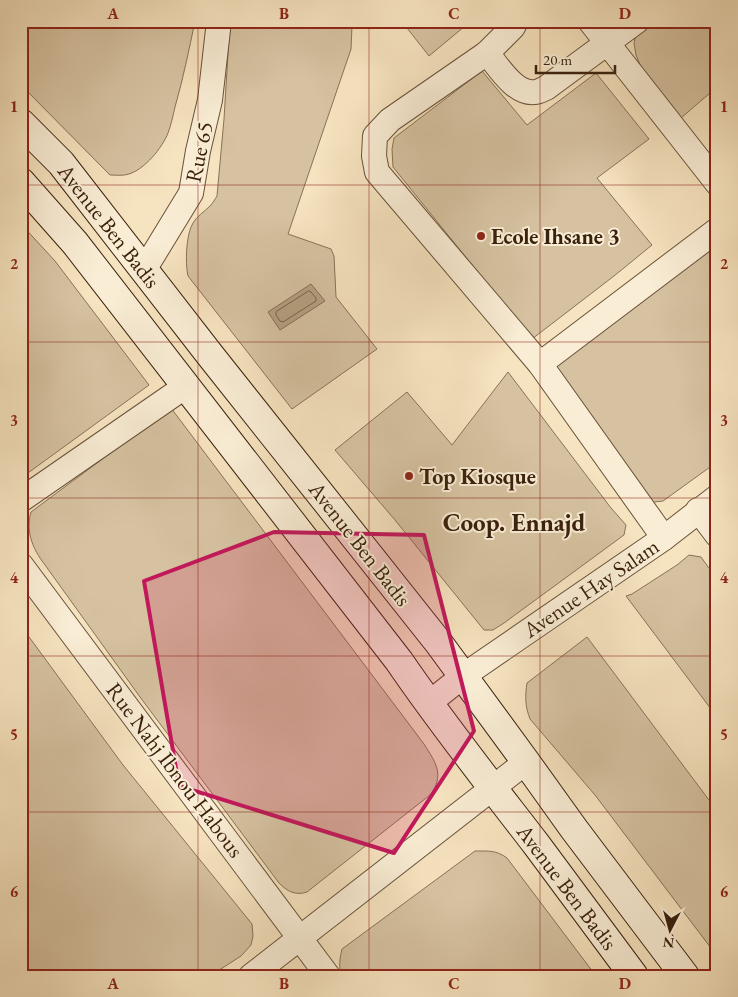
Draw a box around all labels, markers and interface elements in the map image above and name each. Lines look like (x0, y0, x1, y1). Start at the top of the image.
text: A (106, 3, 119, 24)
text: B (279, 3, 289, 24)
text: C (448, 3, 460, 24)
text: D (619, 3, 631, 24)
scale bar (536, 42, 614, 74)
text: 20 m (543, 50, 572, 69)
text: 1 (10, 96, 18, 117)
text: 1 (720, 96, 728, 117)
street label: Rue 65 (178, 119, 220, 185)
street label: Avenue Ben Badis (51, 157, 167, 294)
place label: Ecole Ihsane 3 (491, 222, 620, 251)
marker: Ecole Ihsane 3 (475, 230, 487, 242)
text: 2 (10, 253, 19, 274)
text: 2 (720, 253, 729, 274)
text: 3 (10, 410, 18, 431)
text: 3 (720, 410, 728, 431)
place label: Top Kiosque (419, 462, 536, 491)
marker: Top Kiosque (403, 470, 415, 482)
street label: Avenue Ben Badis (302, 475, 418, 612)
district label: Coop. Ennajd (443, 506, 585, 539)
street label: Avenue Hay Salam (517, 532, 665, 645)
text: 4 (10, 567, 19, 588)
text: 4 (720, 567, 729, 588)
street label: Rue Nahj Ibnou Habous (100, 677, 250, 863)
text: 5 (10, 724, 18, 745)
text: 5 (720, 724, 728, 745)
street label: Avenue Ben Badis (510, 817, 624, 956)
text: 6 (10, 881, 19, 902)
text: 6 (720, 881, 729, 902)
north arrow (646, 904, 696, 954)
text: N (661, 933, 675, 952)
text: A (106, 973, 119, 994)
text: B (279, 973, 289, 994)
text: C (448, 973, 460, 994)
text: D (619, 973, 631, 994)

